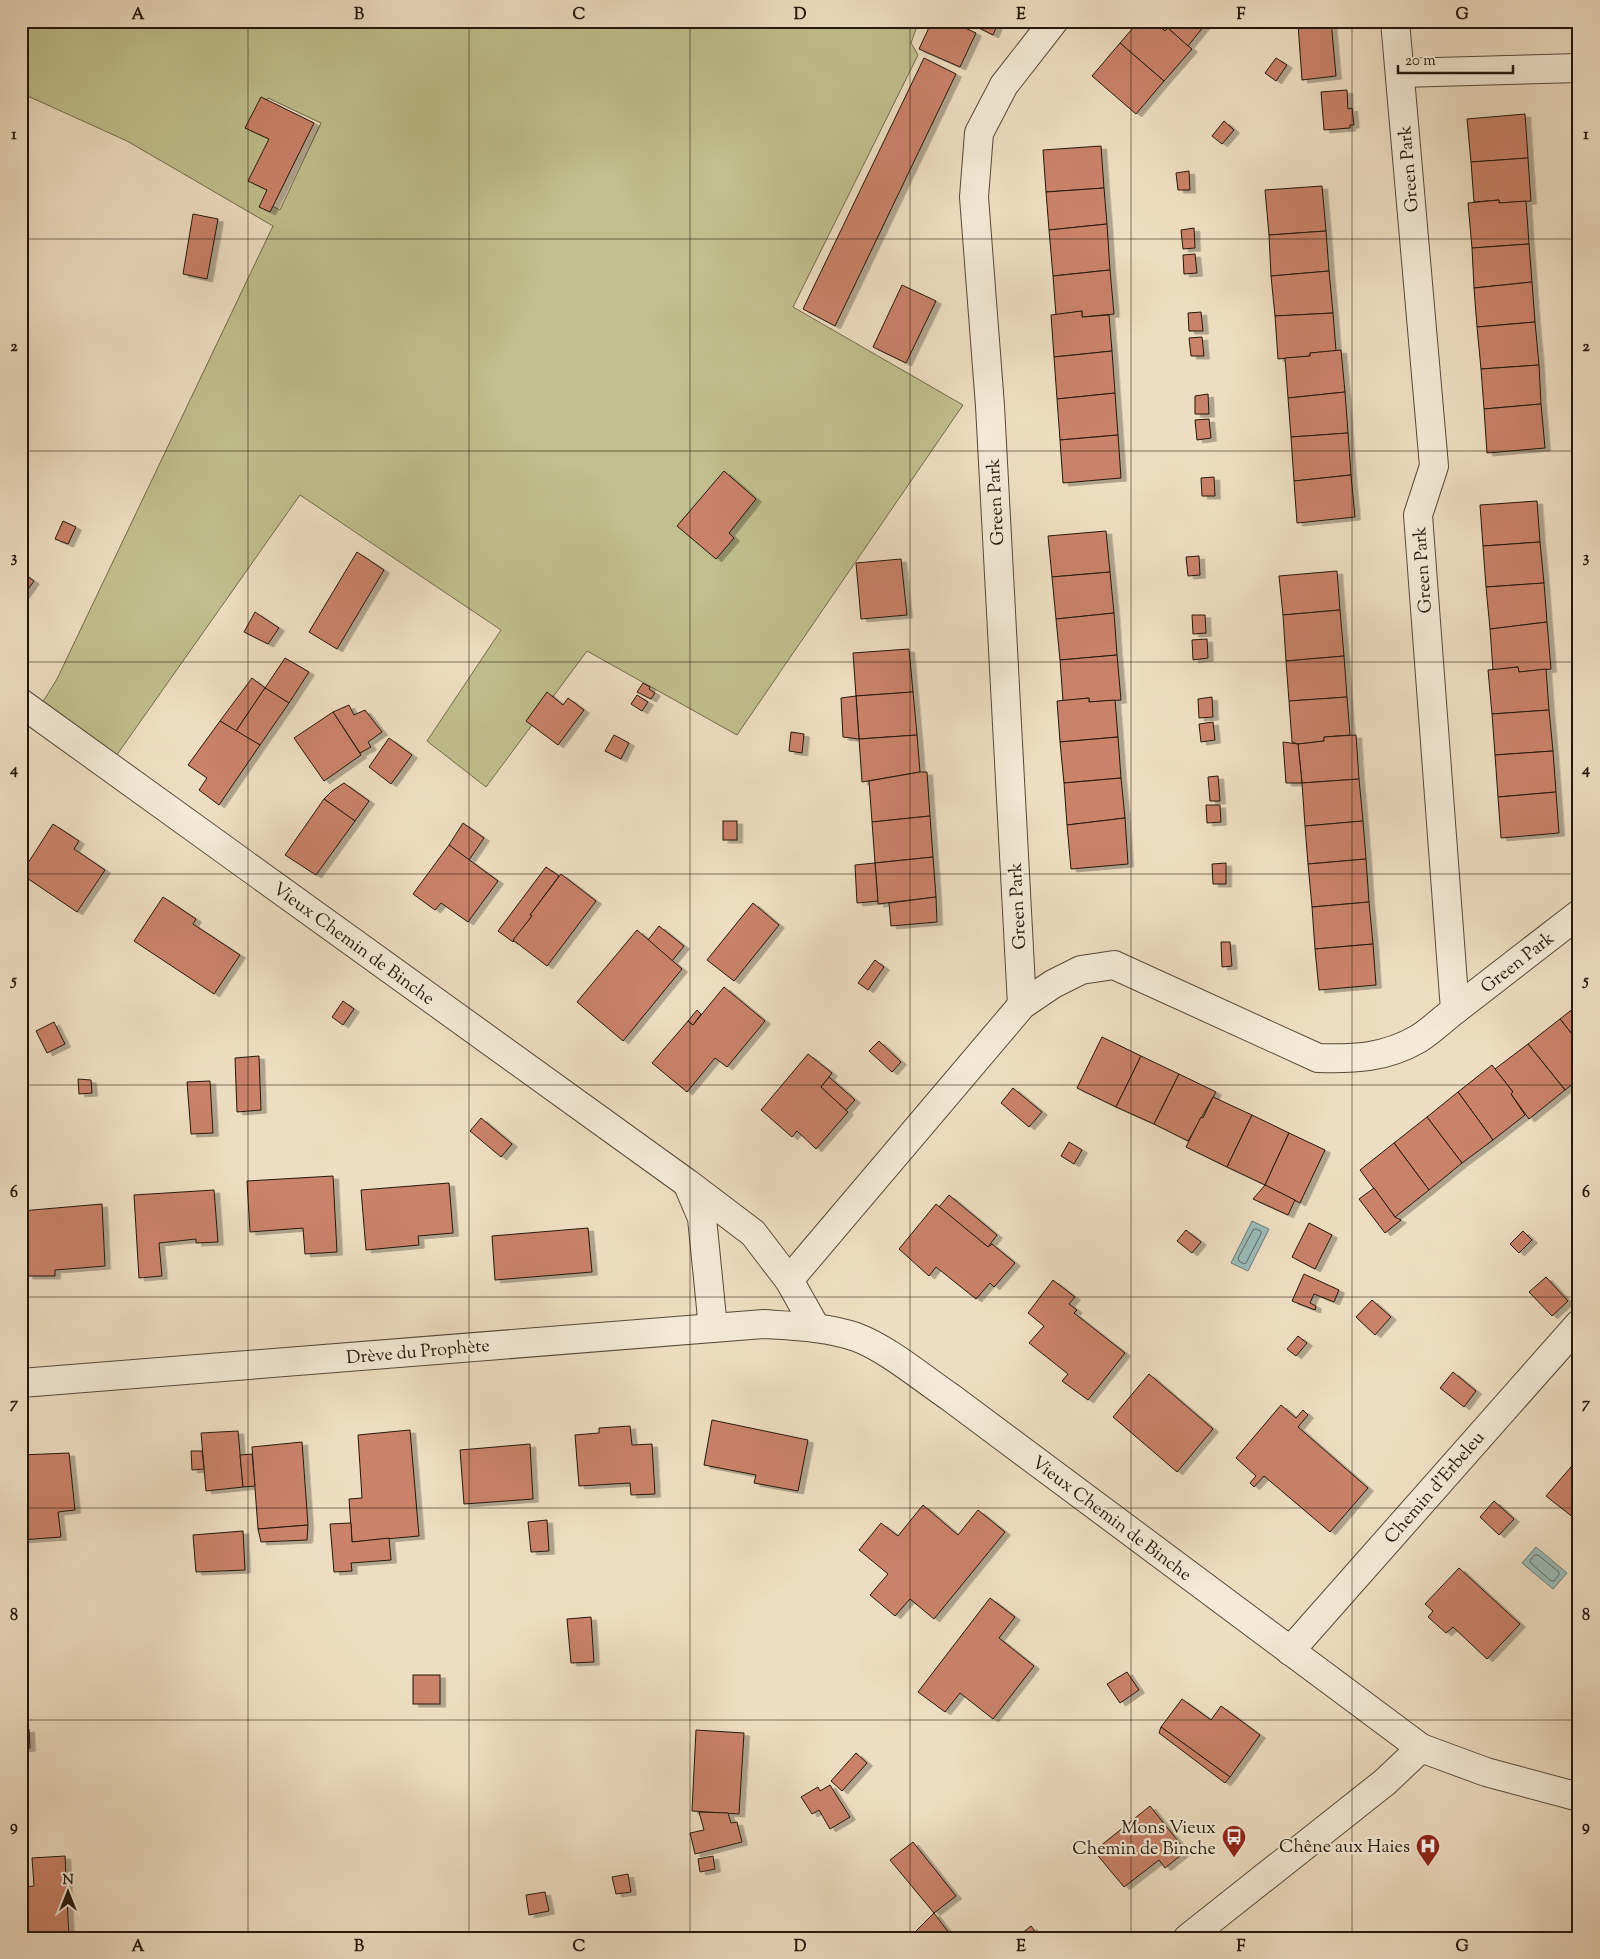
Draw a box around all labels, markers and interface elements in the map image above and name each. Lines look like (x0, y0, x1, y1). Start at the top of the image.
text: A (132, 4, 145, 27)
text: B (354, 4, 364, 27)
text: C (573, 4, 586, 27)
text: D (794, 4, 807, 27)
text: E (1016, 4, 1026, 27)
text: F (1237, 4, 1246, 27)
text: G (1455, 4, 1469, 27)
scale bar (1398, 42, 1512, 74)
text: 20 m (1405, 51, 1436, 72)
text: 1 (11, 124, 17, 147)
street label: Green Park (1393, 124, 1427, 213)
text: 1 (1583, 124, 1589, 147)
text: 2 (10, 336, 18, 359)
text: 2 (1582, 336, 1590, 359)
street label: Green Park (982, 458, 1012, 546)
street label: Green Park (1408, 525, 1440, 614)
text: 3 (11, 547, 18, 570)
text: 3 (1583, 547, 1590, 570)
text: 4 (9, 759, 18, 782)
text: 4 (1581, 759, 1590, 782)
street label: Green Park (1004, 862, 1034, 950)
street label: Vieux Chemin de Binche (266, 877, 439, 1012)
street label: Green Park (1476, 926, 1561, 1001)
text: 5 (9, 970, 17, 993)
text: 5 (1581, 970, 1589, 993)
text: 6 (10, 1182, 18, 1205)
text: 6 (1582, 1182, 1590, 1205)
street label: Drève du Prophète (345, 1334, 491, 1372)
text: 7 (10, 1393, 19, 1416)
text: 7 (1582, 1393, 1591, 1416)
street label: Chemin d'Erbeleu (1379, 1426, 1492, 1550)
street label: Vieux Chemin de Binche (1025, 1451, 1196, 1589)
text: 8 (10, 1605, 18, 1628)
text: 8 (1582, 1605, 1590, 1628)
text: 9 (10, 1816, 18, 1839)
place label: Mons Vieux Chemin de Binche (1072, 1816, 1216, 1863)
text: 9 (1582, 1816, 1590, 1839)
bus stop icon: Mons Vieux Chemin de Binche (1221, 1824, 1247, 1858)
hospital icon: Chêne aux Haies (1415, 1833, 1441, 1867)
place label: Chêne aux Haies (1279, 1835, 1410, 1861)
north arrow (42, 1866, 92, 1916)
text: N (62, 1871, 74, 1891)
text: A (132, 1936, 145, 1959)
text: B (354, 1936, 364, 1959)
text: C (573, 1936, 586, 1959)
text: D (794, 1936, 807, 1959)
text: E (1016, 1936, 1026, 1959)
text: F (1237, 1936, 1246, 1959)
text: G (1455, 1936, 1469, 1959)

